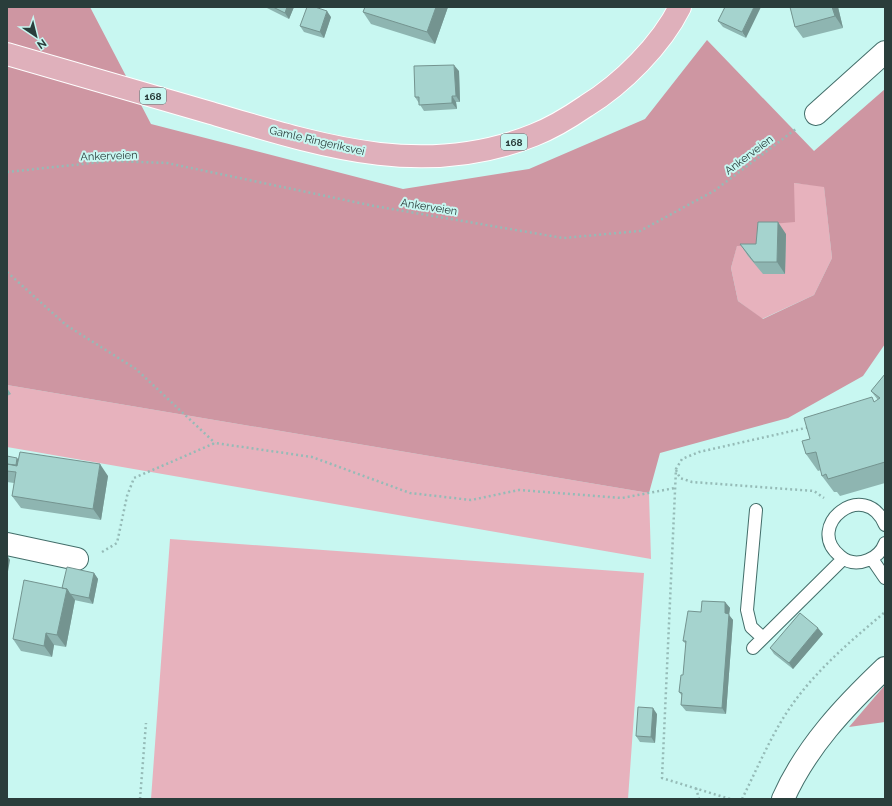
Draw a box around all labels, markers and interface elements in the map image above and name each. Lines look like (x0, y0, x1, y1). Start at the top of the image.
north arrow (16, 16, 56, 56)
text: N (34, 36, 49, 52)
road number: 168 (140, 88, 166, 104)
street label: Gamle Ringeriksvei (268, 124, 366, 158)
street label: Ankerveien (722, 133, 776, 177)
road number: 168 (501, 134, 527, 150)
street label: Ankerveien (80, 149, 138, 163)
street label: Ankerveien (400, 196, 458, 218)

